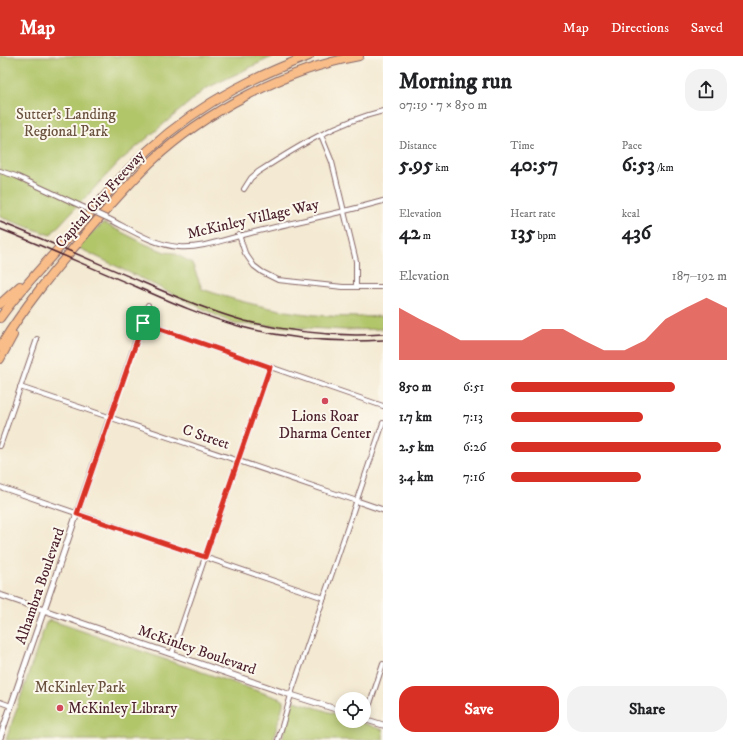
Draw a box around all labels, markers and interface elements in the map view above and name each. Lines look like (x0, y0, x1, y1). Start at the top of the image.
text: Map (20, 17, 55, 40)
text: Map (563, 19, 589, 37)
text: Directions (611, 19, 669, 37)
text: Saved (691, 19, 723, 37)
text: Morning run (399, 68, 512, 95)
button: share (685, 69, 727, 111)
text: 07:19 · 7 × 850 m (399, 97, 487, 113)
park label: Sutter's Landing Regional Park (16, 105, 117, 141)
text: Distance (399, 139, 437, 153)
text: Time (510, 139, 534, 153)
text: Pace (622, 139, 642, 153)
street label: Capital City Freeway (51, 146, 149, 252)
text: 5.95 (399, 153, 433, 178)
text: 40:57 (510, 153, 558, 178)
text: 6:53 (622, 153, 655, 178)
text: km (433, 161, 449, 175)
text: /km (655, 161, 674, 175)
street label: McKinley Village Way (185, 194, 322, 243)
text: Elevation (399, 207, 442, 221)
text: Heart rate (510, 207, 555, 221)
text: kcal (622, 207, 640, 221)
text: 42 (399, 221, 420, 246)
text: 135 (510, 221, 535, 246)
text: 436 (622, 221, 651, 246)
text: m (420, 229, 431, 243)
text: bpm (535, 229, 556, 243)
text: Elevation (399, 268, 449, 284)
text: 187–192 m (672, 268, 727, 284)
pin (126, 306, 160, 340)
icon: arrive (132, 312, 154, 334)
text: 850 m (399, 379, 432, 395)
text: 6:51 (463, 379, 484, 395)
marker: Lions Roar Dharma Center (320, 396, 330, 406)
place label: Lions Roar Dharma Center (279, 407, 372, 443)
text: 1.7 km (399, 409, 432, 425)
text: 7:13 (463, 409, 483, 425)
street label: C Street (180, 420, 232, 454)
text: 2.5 km (399, 439, 434, 455)
text: 6:26 (463, 439, 486, 455)
text: 3.4 km (399, 469, 434, 485)
text: 7:16 (463, 469, 485, 485)
street label: Alhambra Boulevard (11, 525, 69, 647)
street label: McKinley Boulevard (135, 621, 259, 679)
park label: McKinley Park (34, 678, 126, 697)
button: Save (399, 686, 559, 732)
button: Share (567, 686, 727, 732)
map controls (335, 692, 371, 728)
button: locate (335, 692, 371, 728)
place label: McKinley Library (68, 699, 178, 718)
marker: McKinley Library (55, 703, 65, 713)

